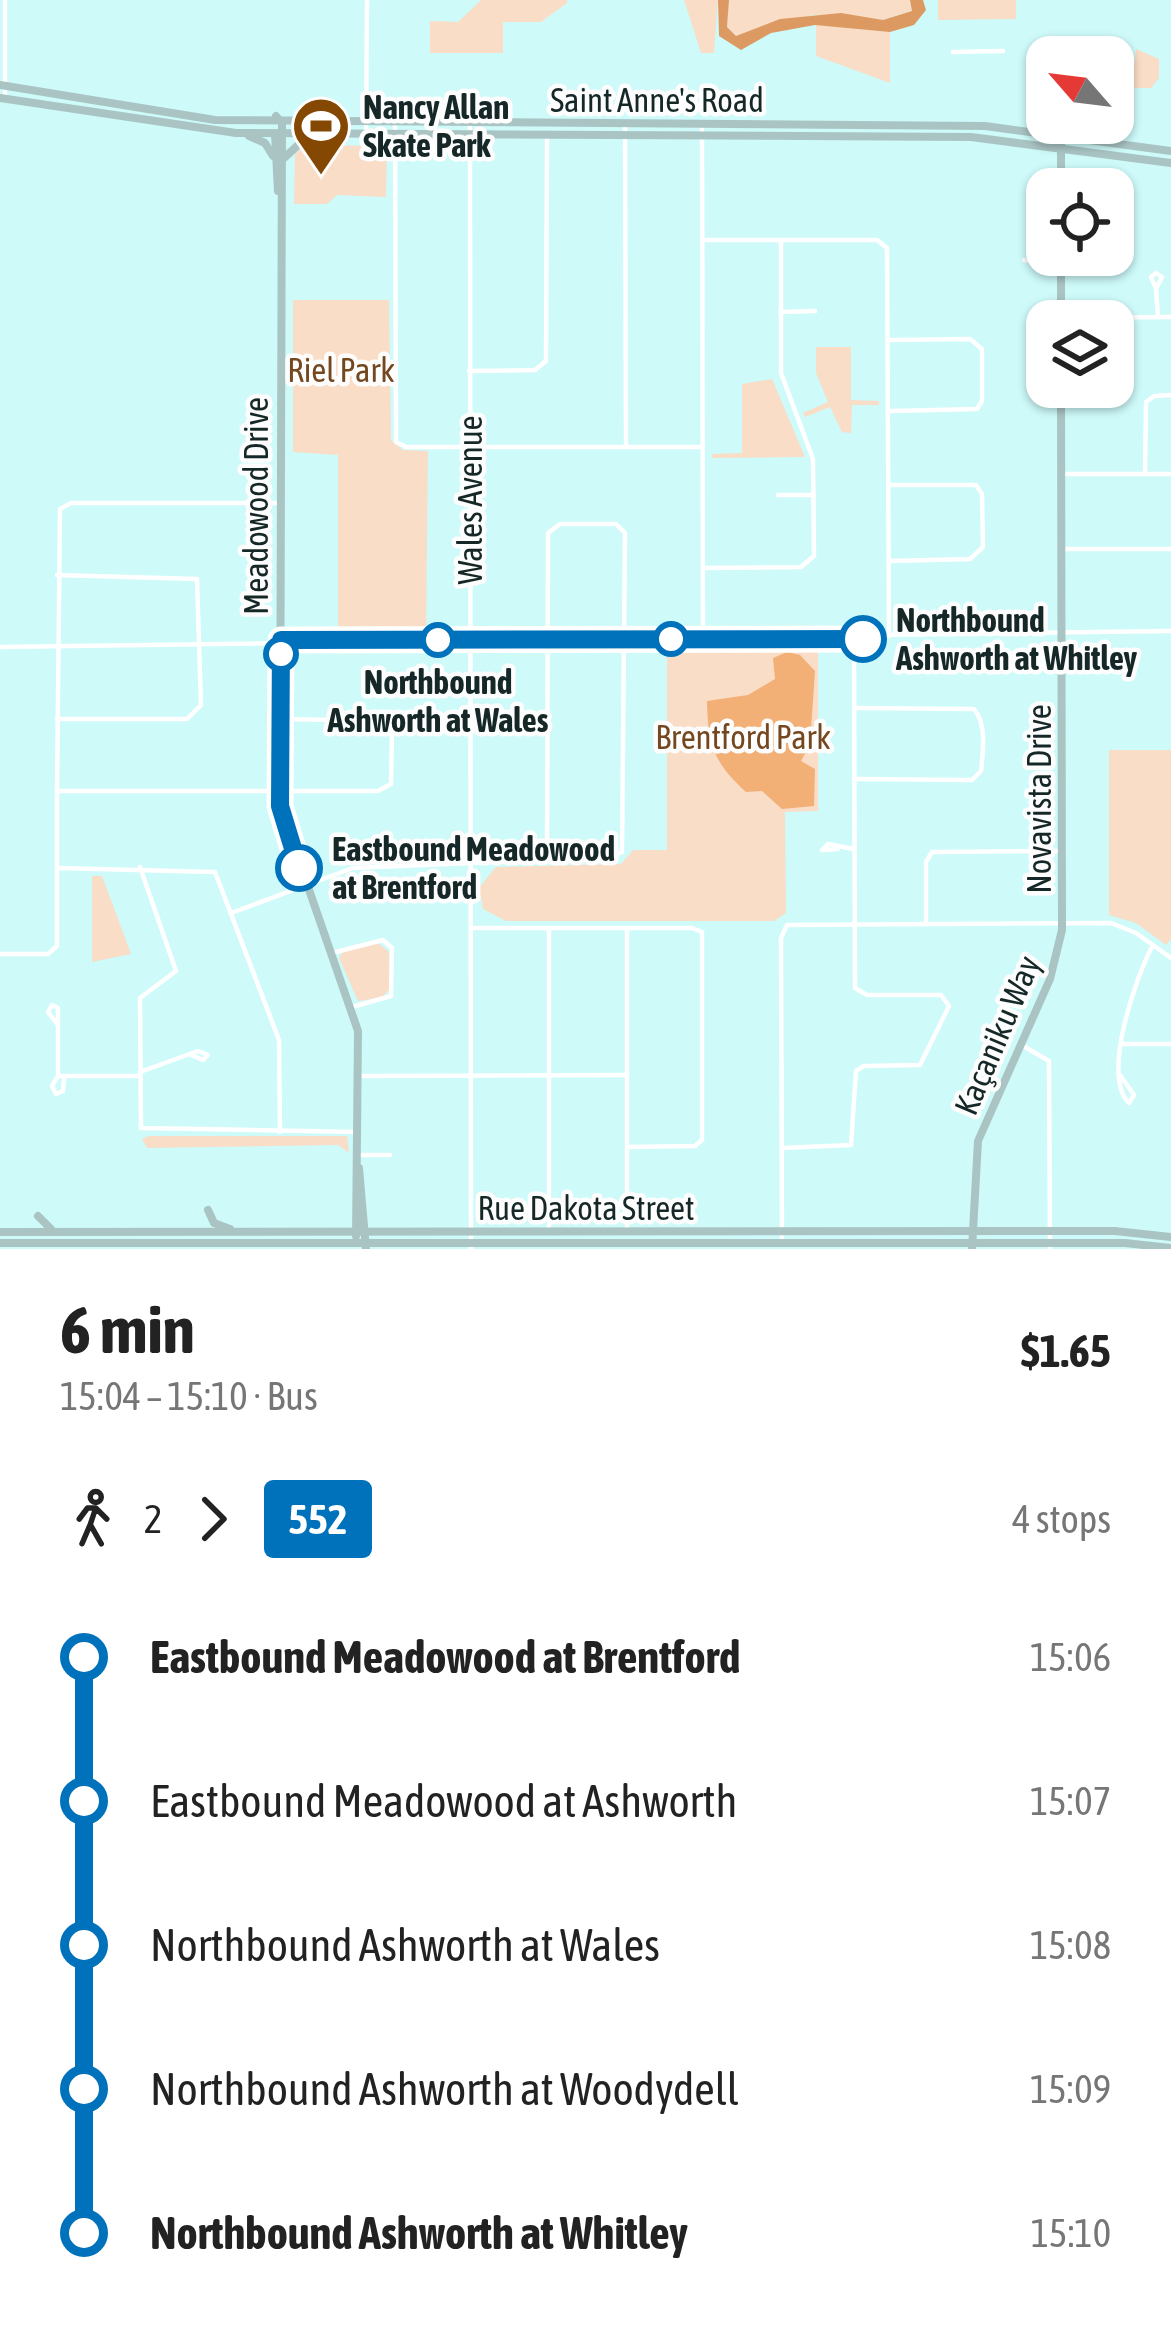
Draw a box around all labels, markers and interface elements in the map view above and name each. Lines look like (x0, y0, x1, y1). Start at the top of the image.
north arrow (1026, 36, 1134, 144)
map controls (1026, 36, 1134, 408)
street label: Saint Anne's Road (550, 81, 764, 119)
place label: Nancy Allan Skate Park (363, 88, 509, 164)
sports icon: Nancy Allan Skate Park (290, 95, 352, 177)
button: locate (1026, 168, 1134, 276)
button: layers (1026, 300, 1134, 408)
park label: Riel Park (287, 351, 395, 389)
street label: Meadowood Drive (237, 397, 275, 615)
street label: Wales Avenue (451, 415, 489, 585)
place label: Northbound Ashworth at Whitley (895, 601, 1138, 677)
marker: Northbound Ashworth at Whitley (841, 617, 885, 661)
unlabelled marker (655, 623, 687, 655)
marker: Northbound Ashworth at Wales (422, 624, 454, 656)
unlabelled marker (265, 638, 297, 670)
place label: Northbound Ashworth at Wales (327, 663, 549, 739)
street label: Novavista Drive (1020, 704, 1058, 894)
park label: Brentford Park (655, 718, 831, 756)
place label: Eastbound Meadowood at Brentford (332, 830, 615, 906)
marker: Eastbound Meadowood at Brentford (277, 846, 321, 890)
street label: Kaçaniku Way (947, 950, 1047, 1120)
street label: Rue Dakota Street (478, 1189, 694, 1227)
text: 6 min (60, 1291, 195, 1367)
text: $1.65 (1021, 1325, 1111, 1377)
text: 15:04 – 15:10 · Bus (60, 1374, 318, 1418)
icon: walk (60, 1486, 126, 1552)
icon: forward (180, 1486, 246, 1552)
text: 552 (288, 1495, 348, 1543)
text: 2 (144, 1497, 162, 1541)
text: 4 stops (1012, 1497, 1111, 1541)
text: Eastbound Meadowood at Brentford (150, 1631, 740, 1683)
text: 15:06 (1030, 1635, 1111, 1679)
text: Eastbound Meadowood at Ashworth (150, 1775, 737, 1827)
text: 15:07 (1030, 1779, 1111, 1823)
text: Northbound Ashworth at Wales (150, 1919, 660, 1971)
text: 15:08 (1030, 1923, 1111, 1967)
text: Northbound Ashworth at Woodydell (150, 2063, 739, 2115)
text: 15:09 (1030, 2067, 1111, 2111)
text: Northbound Ashworth at Whitley (150, 2207, 688, 2259)
text: 15:10 (1031, 2211, 1111, 2255)

